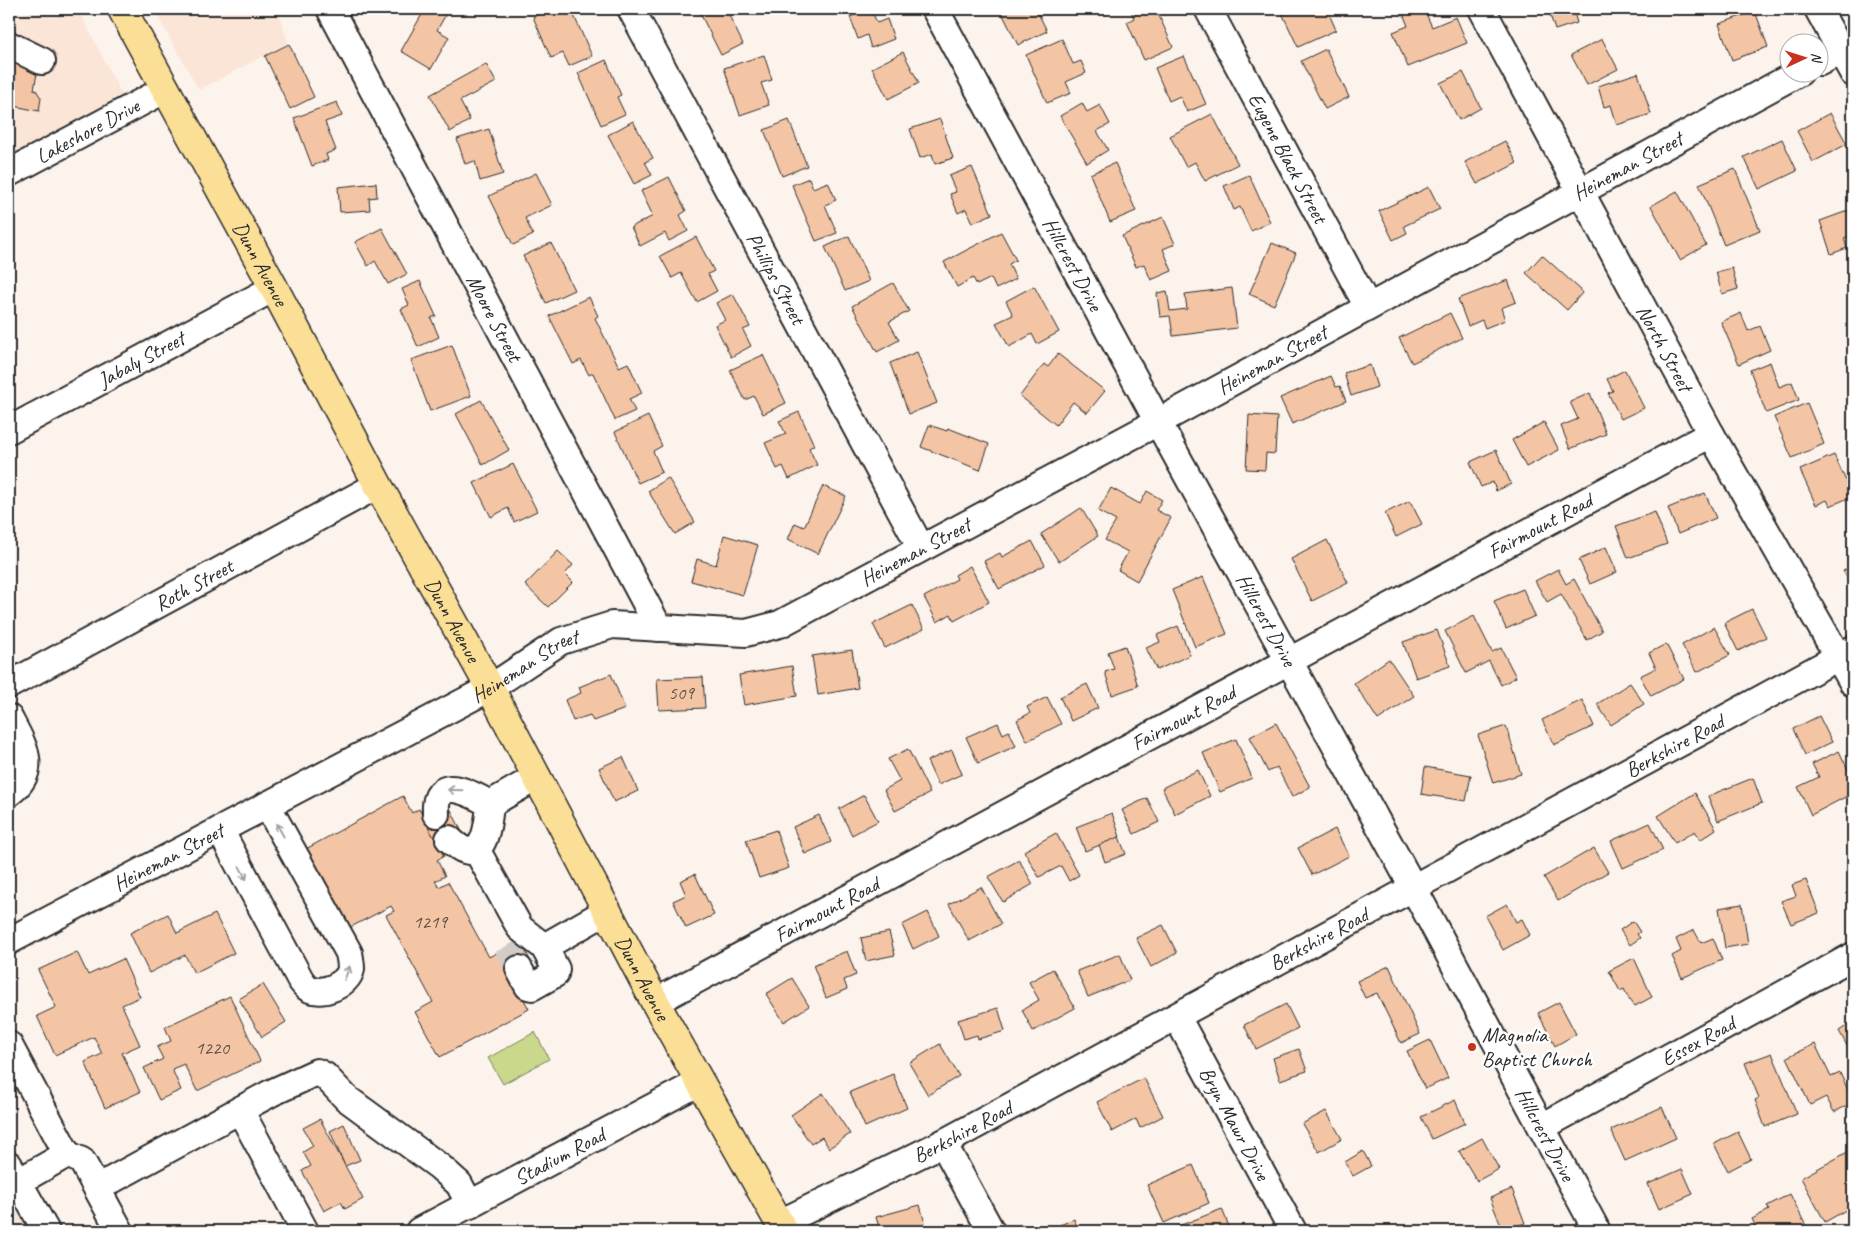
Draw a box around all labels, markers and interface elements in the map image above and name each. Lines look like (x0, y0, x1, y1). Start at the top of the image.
north arrow (1780, 32, 1830, 82)
text: N (1808, 52, 1825, 64)
street label: Eugene Black Street (1242, 88, 1334, 229)
street label: Lakeshore Drive (31, 92, 145, 169)
street label: Heineman Street (1568, 124, 1690, 206)
street label: Hillcrest Drive (1037, 213, 1110, 317)
street label: Dunn Avenue (227, 217, 295, 312)
street label: Phillips Street (741, 228, 812, 331)
street label: Moore Street (461, 270, 529, 368)
street label: North Street (1631, 300, 1700, 398)
street label: Heineman Street (1213, 318, 1334, 400)
street label: Jabaly Street (93, 324, 192, 393)
street label: Fairmount Road (1483, 486, 1600, 565)
street label: Heineman Street (856, 510, 978, 592)
street label: Roth Street (150, 552, 239, 617)
street label: Hillcrest Drive (1231, 569, 1303, 673)
street label: Dunn Avenue (419, 574, 487, 669)
street label: Heineman Street (467, 623, 584, 708)
street label: Fairmount Road (1127, 677, 1243, 756)
house number: 509 (668, 681, 695, 705)
street label: Berkshire Road (1621, 707, 1731, 783)
one-way arrow (447, 786, 463, 795)
street label: Heineman Street (109, 816, 231, 897)
one-way arrow (275, 823, 285, 837)
one-way arrow (238, 865, 248, 880)
street label: Fairmount Road (770, 869, 887, 948)
street label: Berkshire Road (1265, 900, 1375, 976)
house number: 1219 (413, 910, 449, 934)
street label: Dunn Avenue (609, 931, 677, 1027)
one-way arrow (343, 966, 352, 981)
street label: Essex Road (1657, 1009, 1743, 1072)
place label: Magnolia Baptist Church (1482, 1022, 1593, 1072)
house number: 1220 (195, 1036, 231, 1060)
marker: Magnolia Baptist Church (1466, 1041, 1478, 1053)
street label: Bryn Mawr Drive (1193, 1062, 1276, 1186)
street label: Hillcrest Drive (1510, 1083, 1582, 1187)
street label: Berkshire Road (909, 1094, 1019, 1169)
street label: Stadium Road (510, 1120, 613, 1191)

